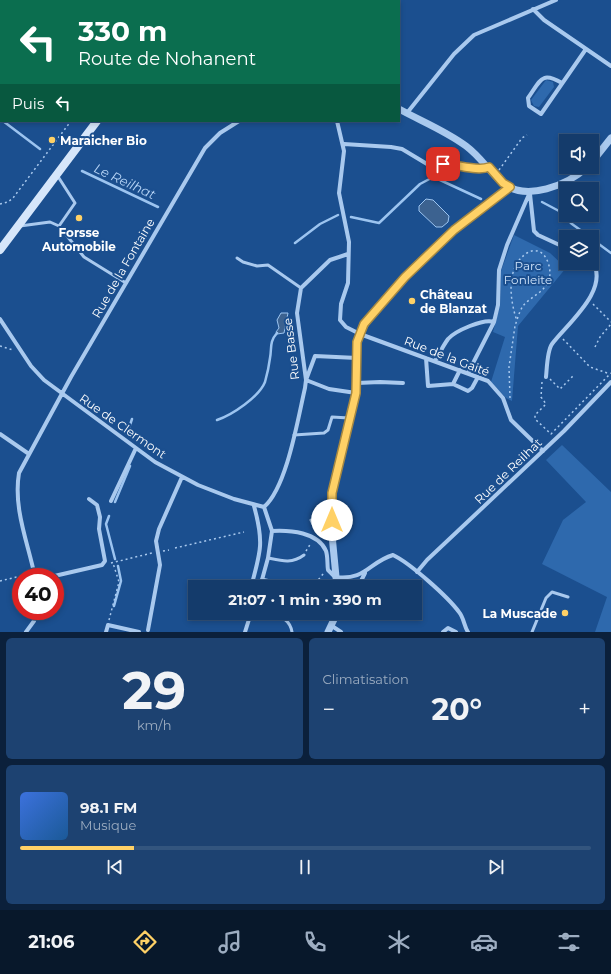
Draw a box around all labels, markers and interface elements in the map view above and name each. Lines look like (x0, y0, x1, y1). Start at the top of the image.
text: 330 m (78, 14, 167, 48)
icon: left (12, 16, 64, 68)
text: Route de Nohanent (78, 48, 256, 70)
icon: left (52, 92, 74, 114)
text: Puis (12, 94, 44, 113)
place label: Maraicher Bio (60, 133, 147, 148)
map controls (559, 134, 599, 270)
button: sound (559, 134, 599, 174)
marker: Maraicher Bio (47, 135, 57, 145)
pin (426, 147, 460, 181)
icon: arrive (432, 153, 454, 175)
water label: Le Reilhat (92, 160, 159, 202)
button: search (559, 182, 599, 222)
marker: Forsse Automobile (74, 213, 84, 223)
street label: Rue de la Fontaine (88, 216, 158, 320)
place label: Forsse Automobile (41, 225, 116, 254)
button: layers (559, 230, 599, 270)
park label: Parc Fonleite (504, 258, 552, 287)
place label: Château de Blanzat (420, 287, 488, 316)
marker: Château de Blanzat (407, 296, 417, 306)
street label: Rue Basse (280, 317, 302, 381)
street label: Rue de la Gaité (402, 333, 492, 379)
street label: Rue de Clermont (77, 390, 169, 462)
street label: Rue de Reilhat (471, 435, 545, 507)
position arrow (311, 499, 353, 541)
speed limit sign: 40 (12, 568, 64, 620)
text: 21:07 · 1 min · 390 m (228, 590, 382, 609)
place label: La Muscade (482, 606, 557, 621)
marker: La Muscade (560, 608, 570, 618)
text: 29 (122, 659, 186, 722)
text: Climatisation (323, 671, 409, 687)
text: 20° (431, 691, 482, 728)
text: − (323, 696, 335, 723)
text: + (578, 696, 591, 723)
text: km/h (137, 717, 172, 733)
text: 98.1 FM (80, 798, 137, 817)
text: Musique (80, 817, 136, 833)
icon: previous (104, 856, 126, 878)
icon: pause (294, 856, 316, 878)
icon: next (485, 856, 507, 878)
icon: directions (131, 928, 159, 956)
icon: music (216, 928, 244, 956)
icon: phone (301, 928, 329, 956)
icon: climate (385, 928, 413, 956)
icon: car (470, 928, 498, 956)
icon: filters (555, 928, 583, 956)
text: 21:06 (28, 931, 74, 953)

